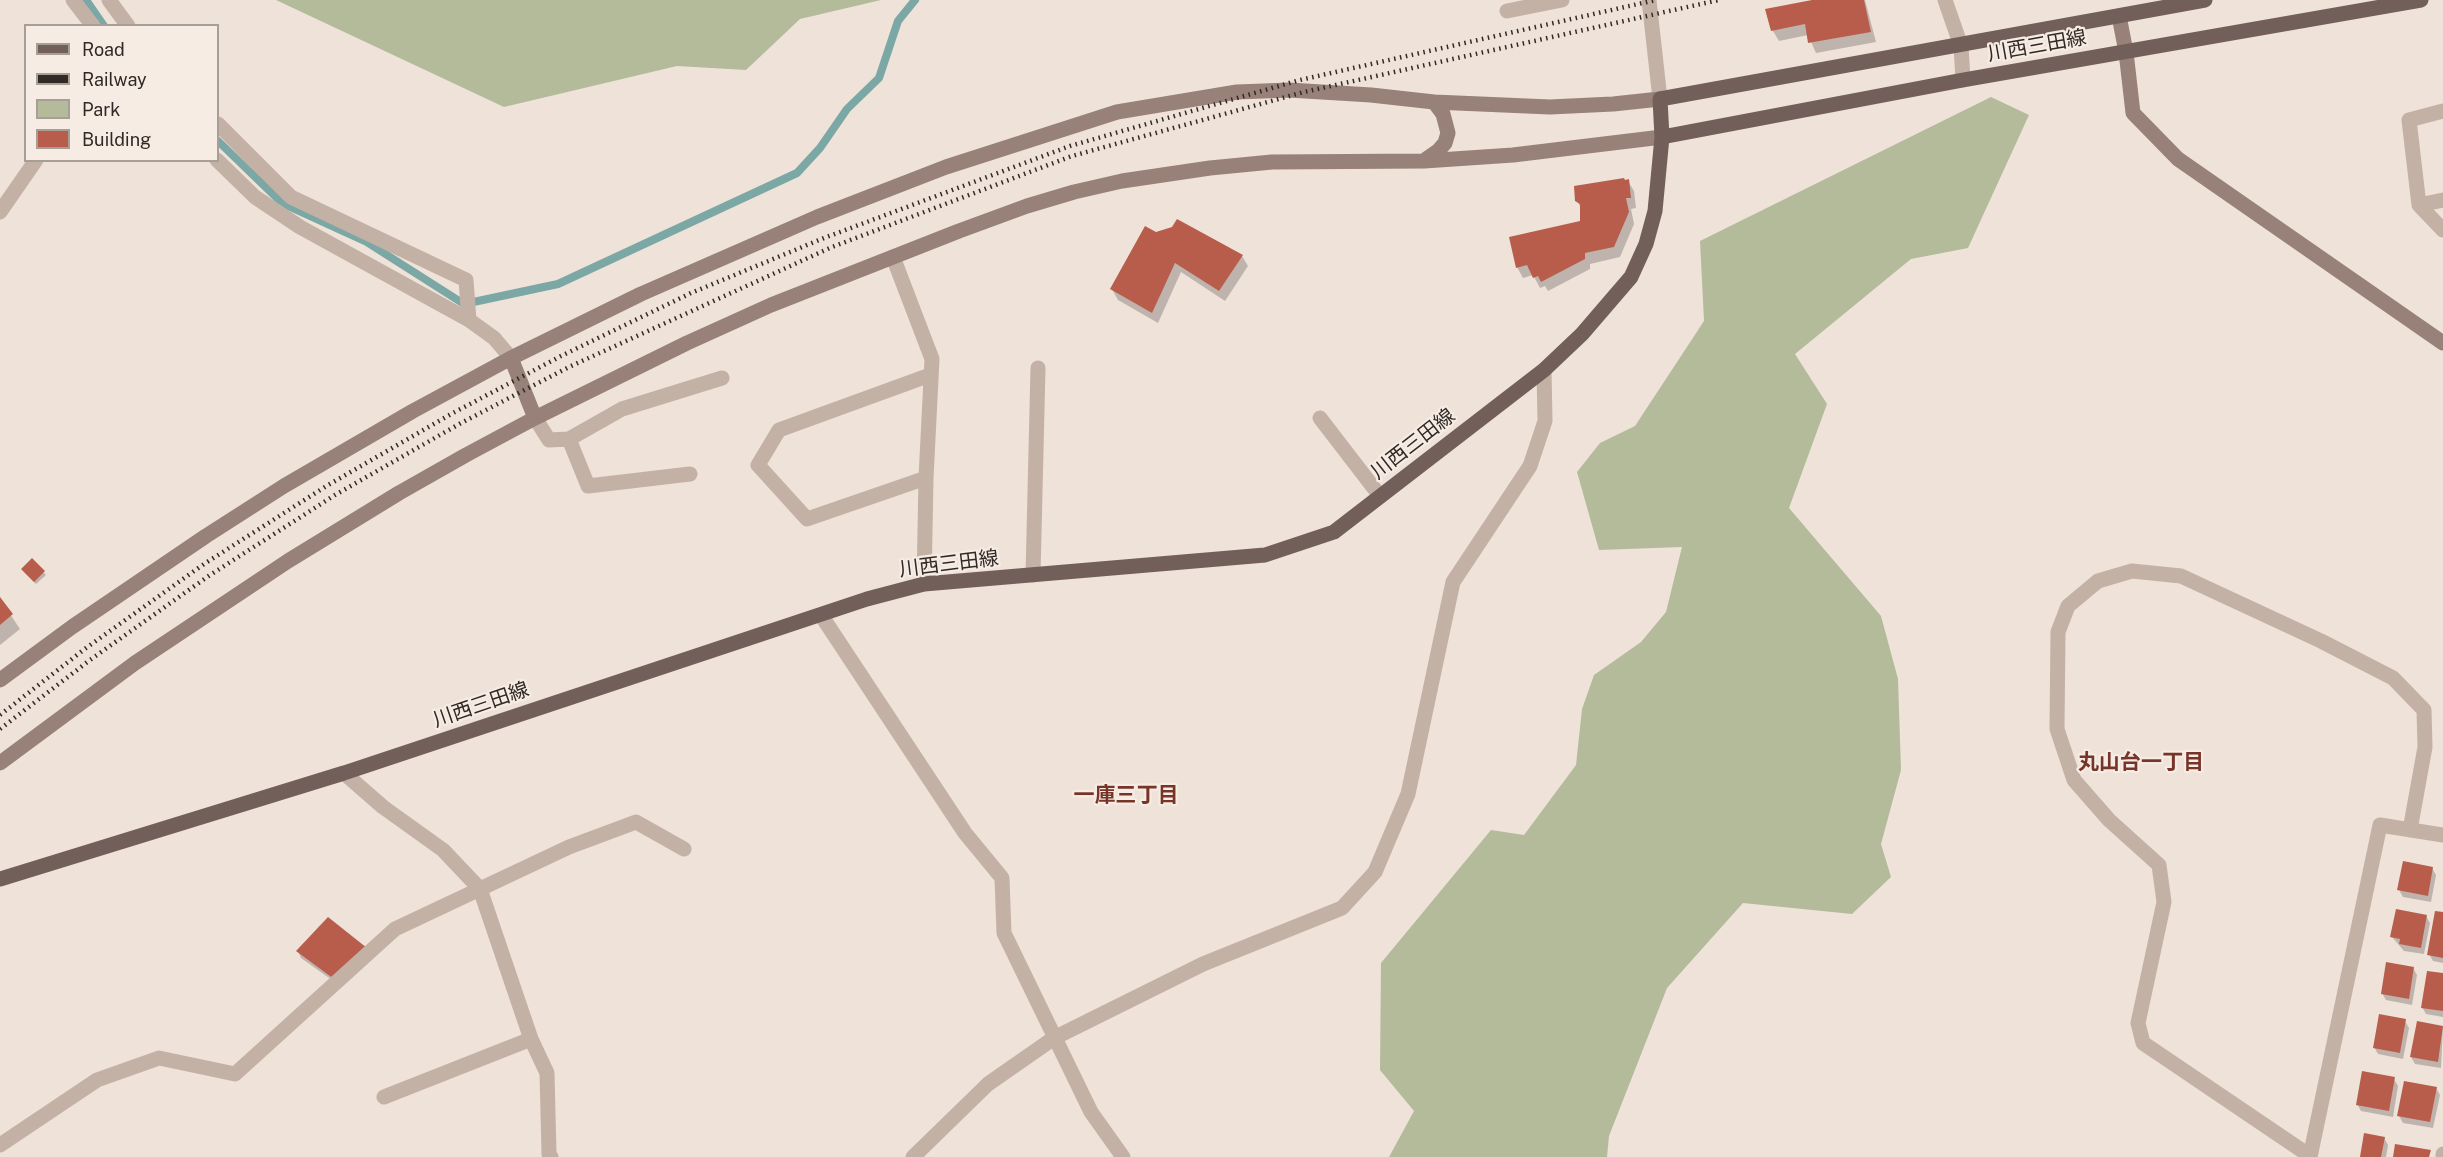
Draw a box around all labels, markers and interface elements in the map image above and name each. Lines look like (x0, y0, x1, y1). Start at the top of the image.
legend (24, 24, 219, 162)
street label: 川西三田線 (1986, 25, 2088, 67)
text: Road (82, 39, 125, 60)
text: Railway (82, 69, 147, 90)
text: Park (82, 99, 120, 120)
text: Building (82, 129, 151, 150)
street label: 川西三田線 (1366, 404, 1460, 484)
street label: 川西三田線 (898, 546, 1000, 582)
street label: 川西三田線 (430, 677, 532, 733)
district label: 丸山台一丁目 (2078, 750, 2204, 776)
district label: 一庫三丁目 (1074, 783, 1178, 809)

